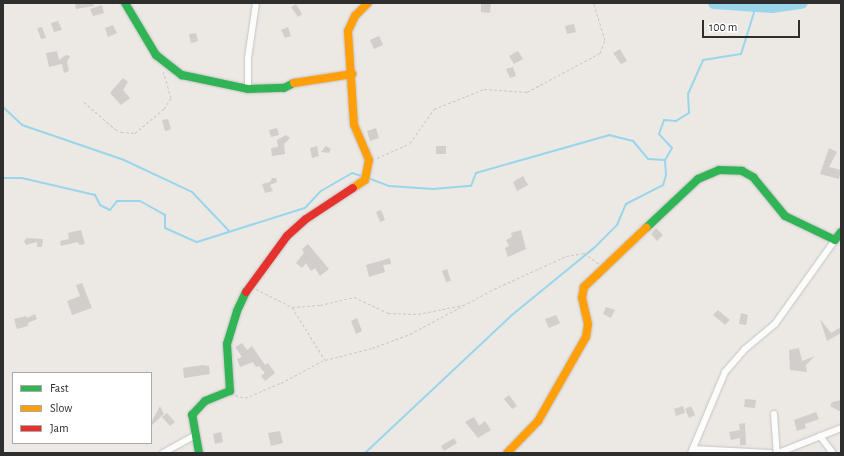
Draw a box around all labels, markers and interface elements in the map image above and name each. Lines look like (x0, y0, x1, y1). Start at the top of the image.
scale bar (704, 12, 802, 38)
text: 100 m (709, 21, 737, 33)
legend (12, 372, 152, 444)
text: Fast (50, 382, 69, 394)
text: Slow (50, 402, 72, 414)
text: Jam (50, 422, 69, 434)

